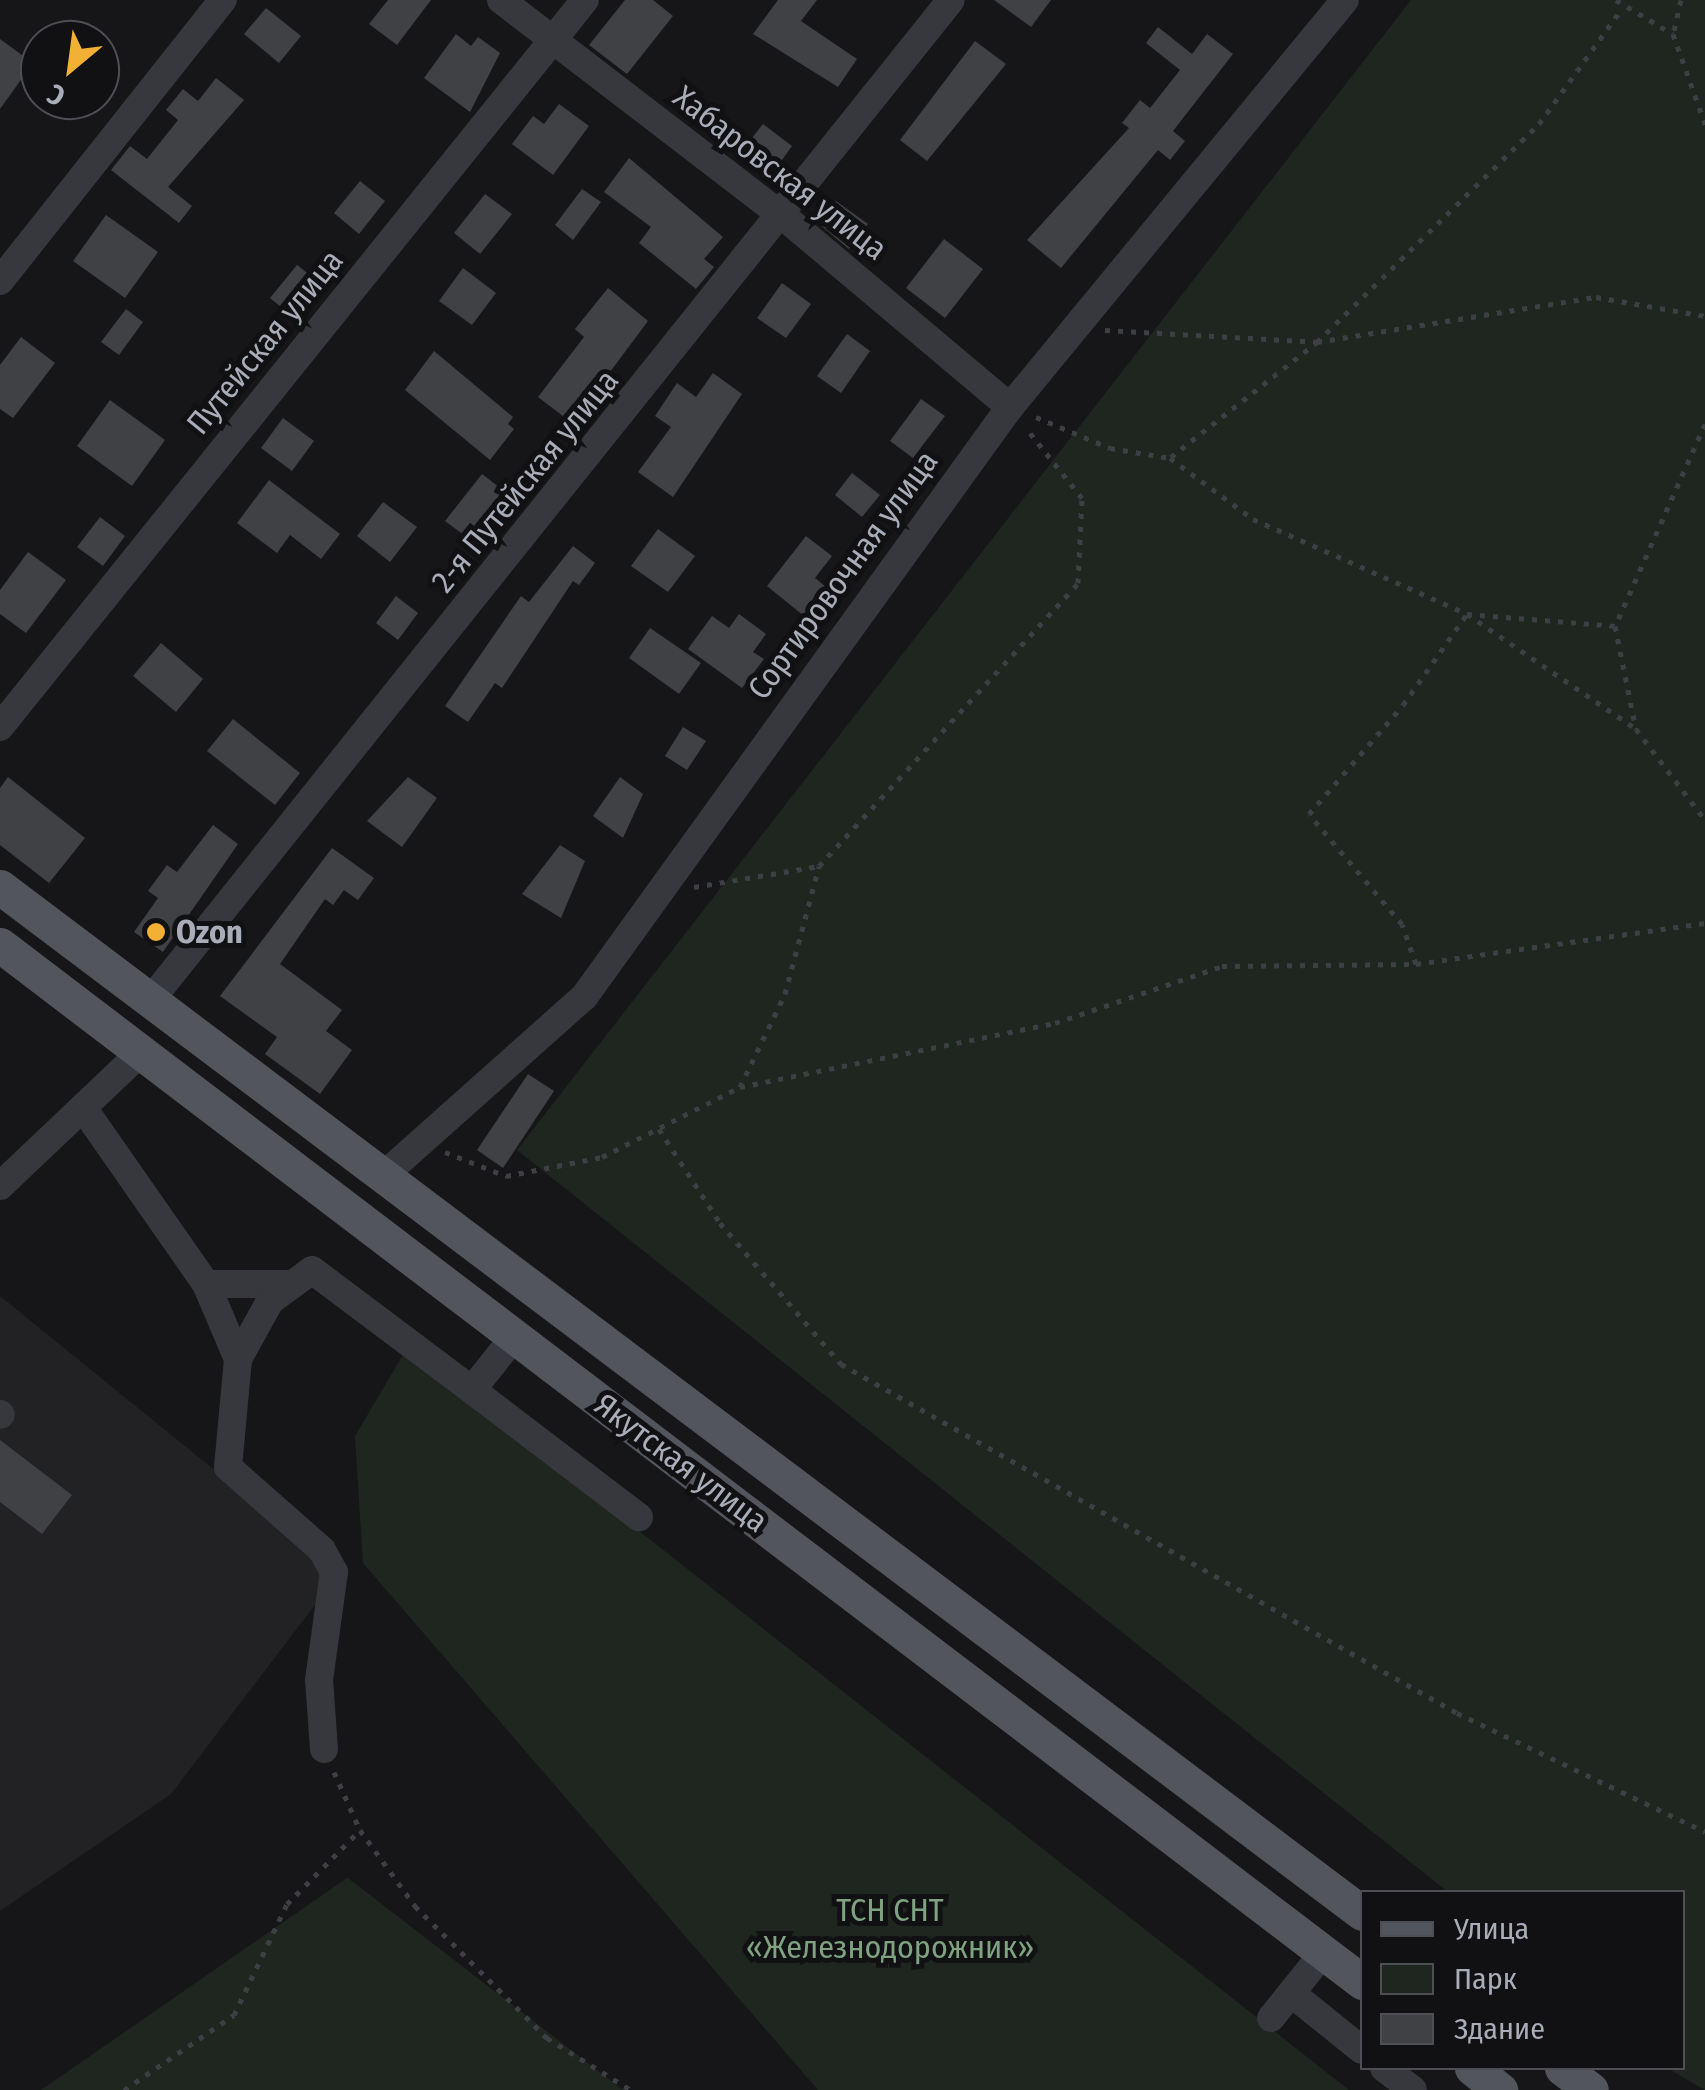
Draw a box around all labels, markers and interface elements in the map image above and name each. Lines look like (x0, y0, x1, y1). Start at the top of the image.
north arrow (20, 20, 120, 120)
text: С (42, 77, 71, 113)
street label: Хабаровская улица (666, 78, 894, 268)
street label: Путейская улица (179, 242, 351, 442)
street label: 2-я Путейская улица (424, 362, 626, 600)
street label: Сортировочная улица (740, 443, 946, 707)
place label: Ozon (176, 913, 243, 951)
marker: Ozon (145, 921, 167, 943)
street label: Якутская улица (587, 1386, 775, 1540)
legend (1360, 1890, 1685, 2070)
park label: ТСН СНТ «Железнодорожник» (746, 1892, 1034, 1967)
text: Улица (1454, 1911, 1529, 1947)
text: Парк (1454, 1961, 1517, 1997)
text: Здание (1454, 2011, 1545, 2047)

